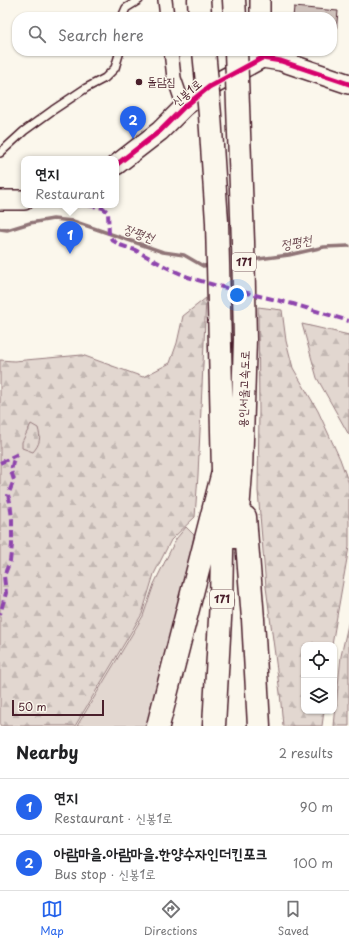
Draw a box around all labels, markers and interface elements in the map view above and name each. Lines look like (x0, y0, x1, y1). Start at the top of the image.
search box (12, 12, 337, 56)
icon: search (26, 23, 48, 45)
text: Search here (58, 23, 144, 46)
place label: 돌담집 (147, 72, 176, 90)
street label: 신봉1로 (167, 74, 205, 110)
marker: 돌담집 (134, 77, 144, 87)
pin: 2 (120, 106, 146, 139)
popup (21, 156, 119, 208)
text: 연지 (35, 161, 59, 184)
text: Restaurant (35, 184, 105, 203)
water label: 장평천 (121, 218, 159, 247)
pin: 1 (57, 221, 83, 254)
water label: 정평천 (279, 229, 315, 254)
road number: 171 (232, 253, 256, 271)
your location (227, 285, 247, 305)
street label: 용인서울고속도로 (233, 350, 253, 428)
road number: 171 (210, 590, 234, 608)
map controls (301, 642, 337, 714)
button: locate (301, 642, 337, 678)
button: layers (301, 678, 337, 714)
scale bar (12, 698, 104, 717)
text: 50 m (18, 698, 47, 715)
text: Nearby (16, 739, 78, 765)
text: 2 results (279, 743, 333, 762)
text: 연지 (54, 785, 78, 808)
text: 1 (26, 797, 32, 816)
text: 90 m (300, 797, 333, 816)
text: Restaurant · 신봉1로 (54, 808, 173, 827)
text: 아람마을.아람마을.한양수자인더킨포크 (54, 841, 267, 864)
text: 2 (24, 853, 34, 872)
text: 100 m (293, 853, 333, 872)
text: Bus stop · 신봉1로 (54, 864, 156, 883)
tab: Map (40, 898, 64, 939)
tab: Directions (144, 898, 197, 939)
tab: Saved (278, 898, 309, 939)

